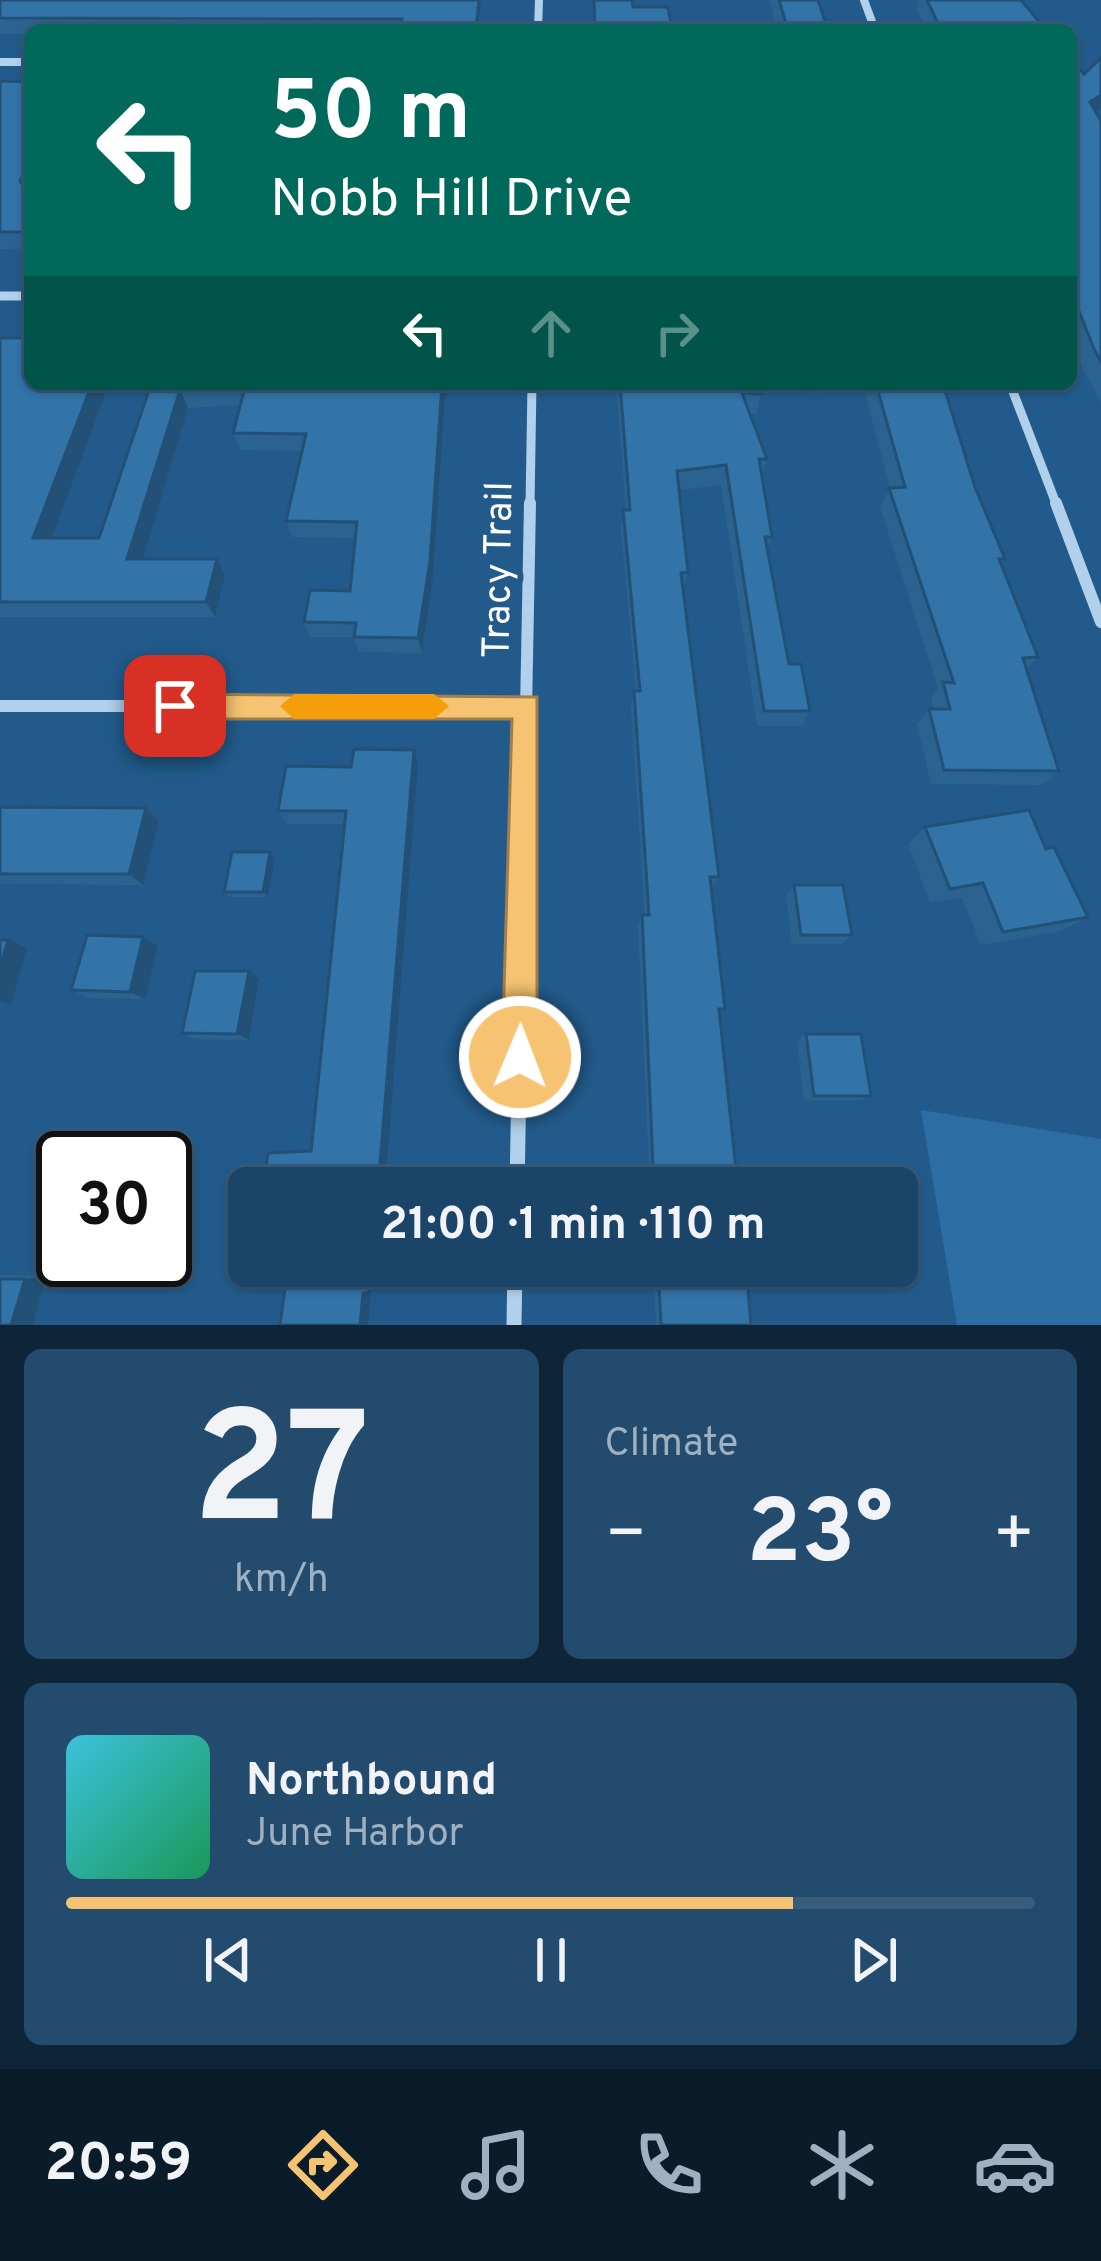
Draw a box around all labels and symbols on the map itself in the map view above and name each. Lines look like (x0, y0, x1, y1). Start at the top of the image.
street label: Tracy Trail (474, 481, 527, 659)
pin (124, 655, 226, 757)
position arrow (457, 994, 583, 1120)
speed limit sign: 30 (36, 1131, 192, 1287)

